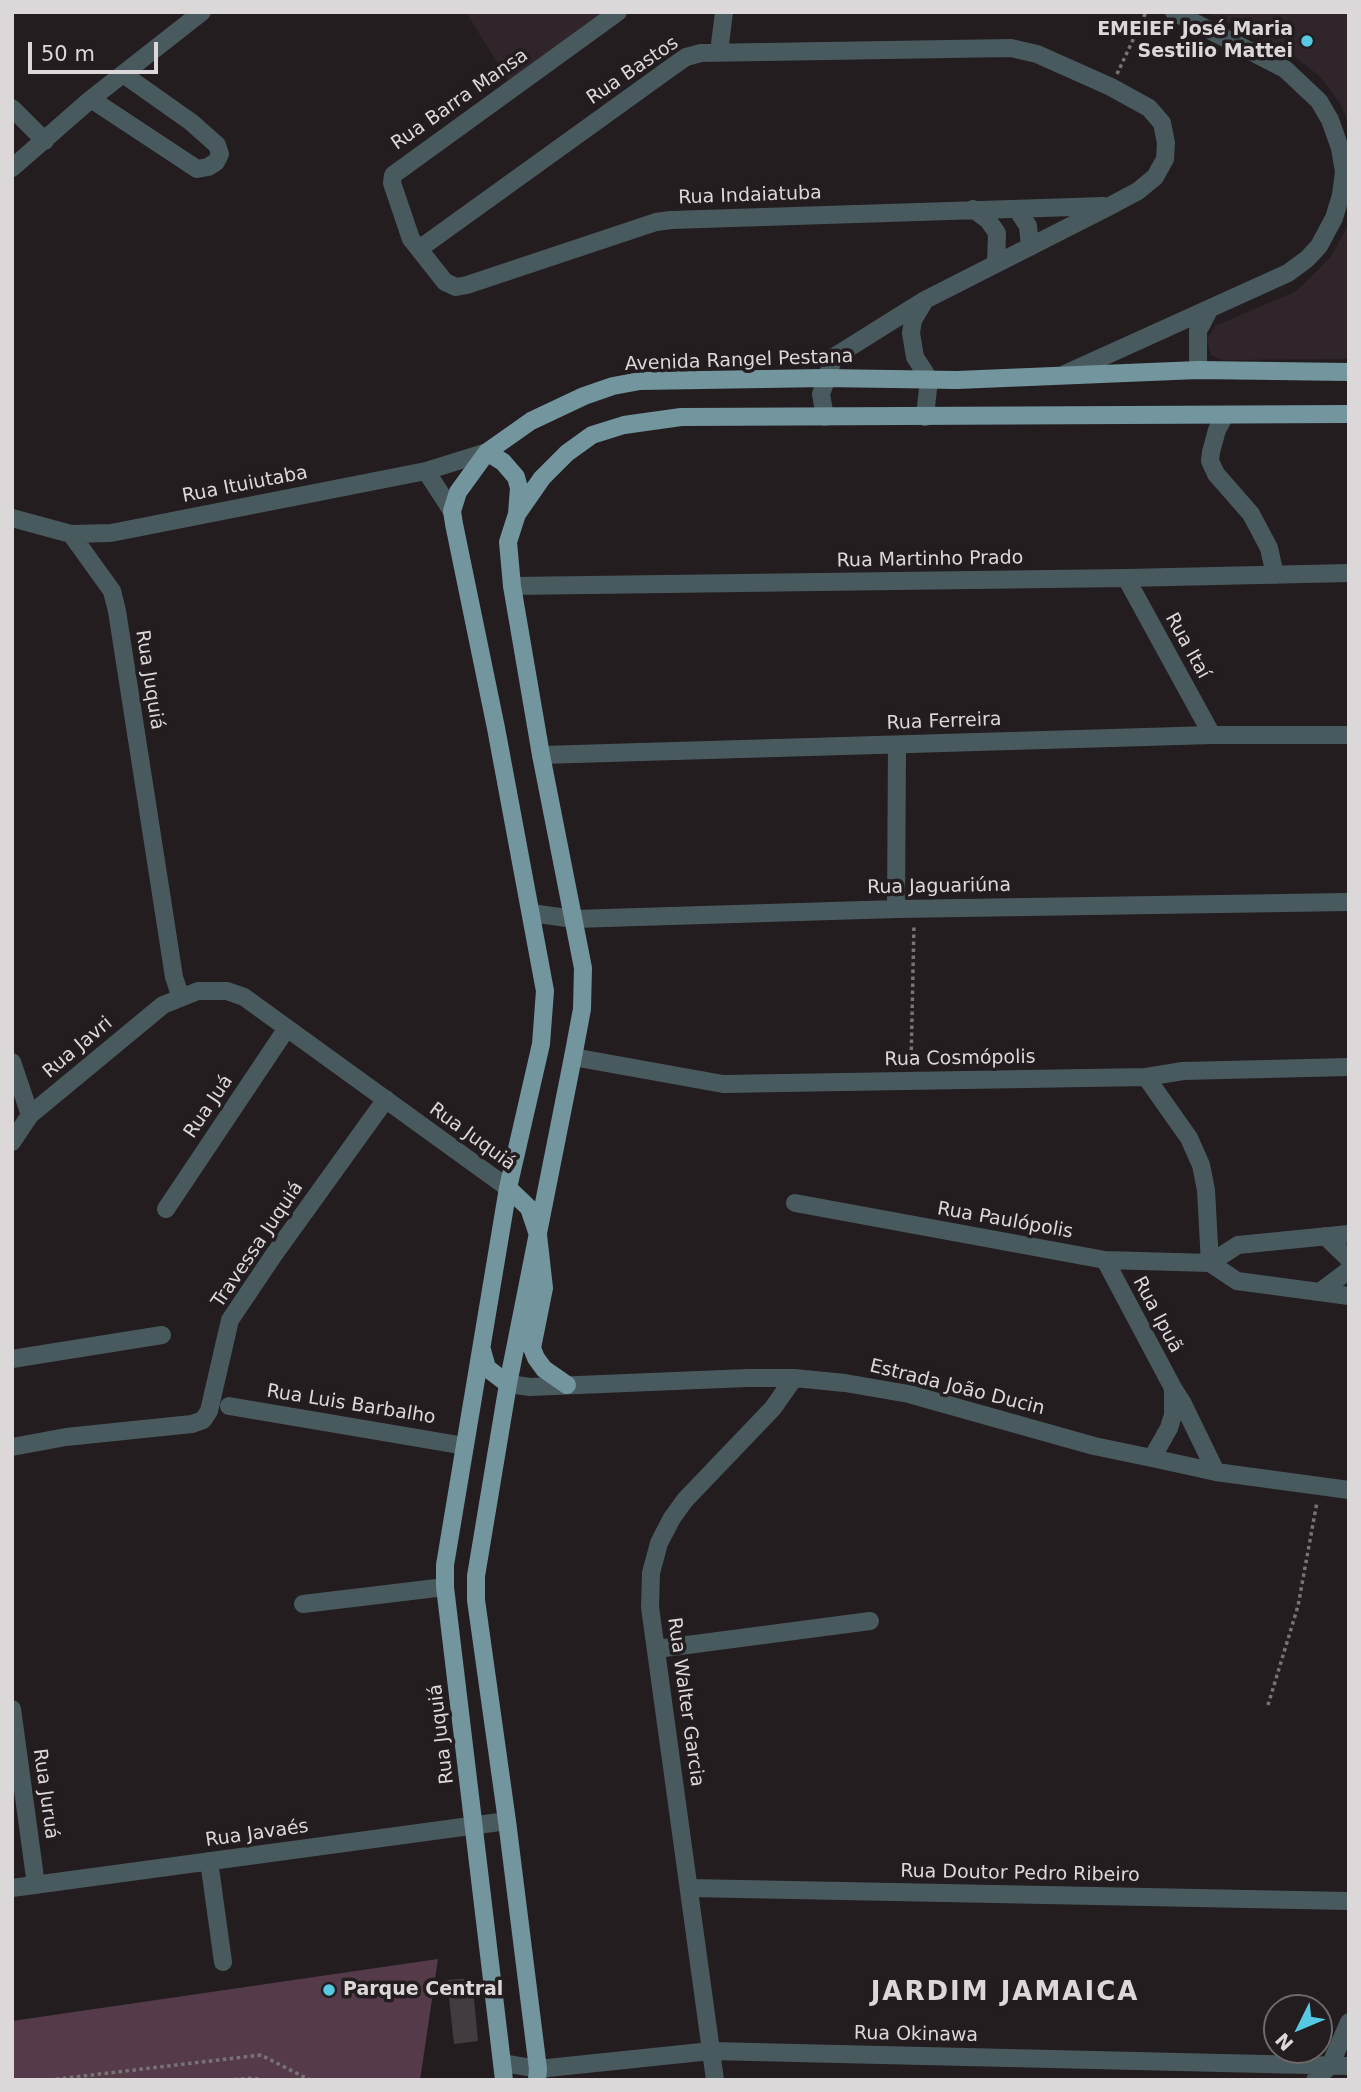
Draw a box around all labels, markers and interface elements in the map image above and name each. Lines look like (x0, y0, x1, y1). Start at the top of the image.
place label: EMEIEF José Maria Sestilio Mattei (1097, 19, 1293, 63)
scale bar (32, 28, 161, 72)
street label: Rua Bastos (583, 32, 683, 110)
marker: EMEIEF José Maria Sestilio Mattei (1299, 33, 1315, 49)
text: 50 m (41, 42, 95, 66)
street label: Rua Barra Mansa (387, 44, 533, 156)
street label: Rua Indaiatuba (678, 182, 822, 210)
street label: Avenida Rangel Pestana (624, 346, 854, 376)
street label: Rua Ituiutaba (180, 462, 310, 508)
street label: Rua Martinho Prado (836, 547, 1024, 573)
street label: Rua Itaí (1160, 609, 1214, 683)
street label: Rua Juquiá (130, 628, 168, 732)
street label: Rua Ferreira (886, 709, 1002, 735)
street label: Rua Jaguariúna (867, 874, 1011, 900)
street label: Rua Javri (39, 1012, 117, 1084)
street label: Rua Cosmópolis (884, 1046, 1036, 1072)
street label: Rua Juá (180, 1071, 238, 1143)
street label: Rua Juquiá (425, 1098, 519, 1176)
street label: Travessa Juquiá (207, 1178, 309, 1312)
street label: Rua Paulópolis (935, 1198, 1075, 1244)
street label: Rua Ipuã (1127, 1273, 1187, 1357)
street label: Estrada João Ducin (867, 1355, 1047, 1421)
street label: Rua Luis Barbalho (265, 1380, 437, 1430)
street label: Rua Walter Garcia (662, 1616, 708, 1788)
street label: Rua Juquiá (425, 1683, 459, 1785)
street label: Rua Juruá (27, 1747, 63, 1841)
street label: Rua Javaés (204, 1815, 310, 1853)
street label: Rua Doutor Pedro Ribeiro (900, 1861, 1140, 1887)
district label: JARDIM JAMAICA (872, 1977, 1138, 2009)
place label: Parque Central (343, 1979, 503, 2001)
marker: Parque Central (321, 1982, 337, 1998)
north arrow (1263, 1994, 1333, 2064)
street label: Rua Okinawa (854, 2023, 978, 2047)
text: N (1271, 2029, 1298, 2055)

